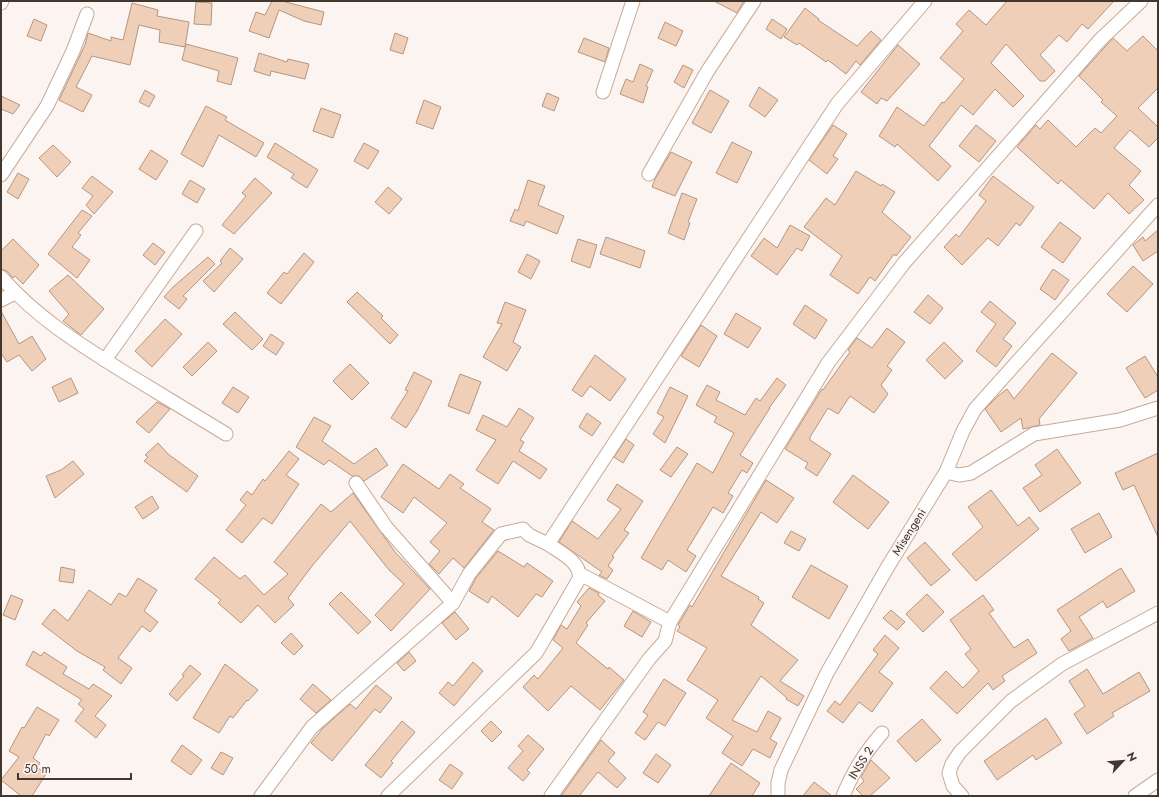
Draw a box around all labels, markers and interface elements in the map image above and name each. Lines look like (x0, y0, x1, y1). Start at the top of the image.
street label: Misengeni (887, 505, 931, 559)
north arrow (1103, 741, 1143, 781)
street label: INSS 2 (844, 743, 878, 783)
text: N (1123, 749, 1141, 764)
scale bar (18, 755, 131, 781)
text: 50 m (24, 760, 51, 778)

